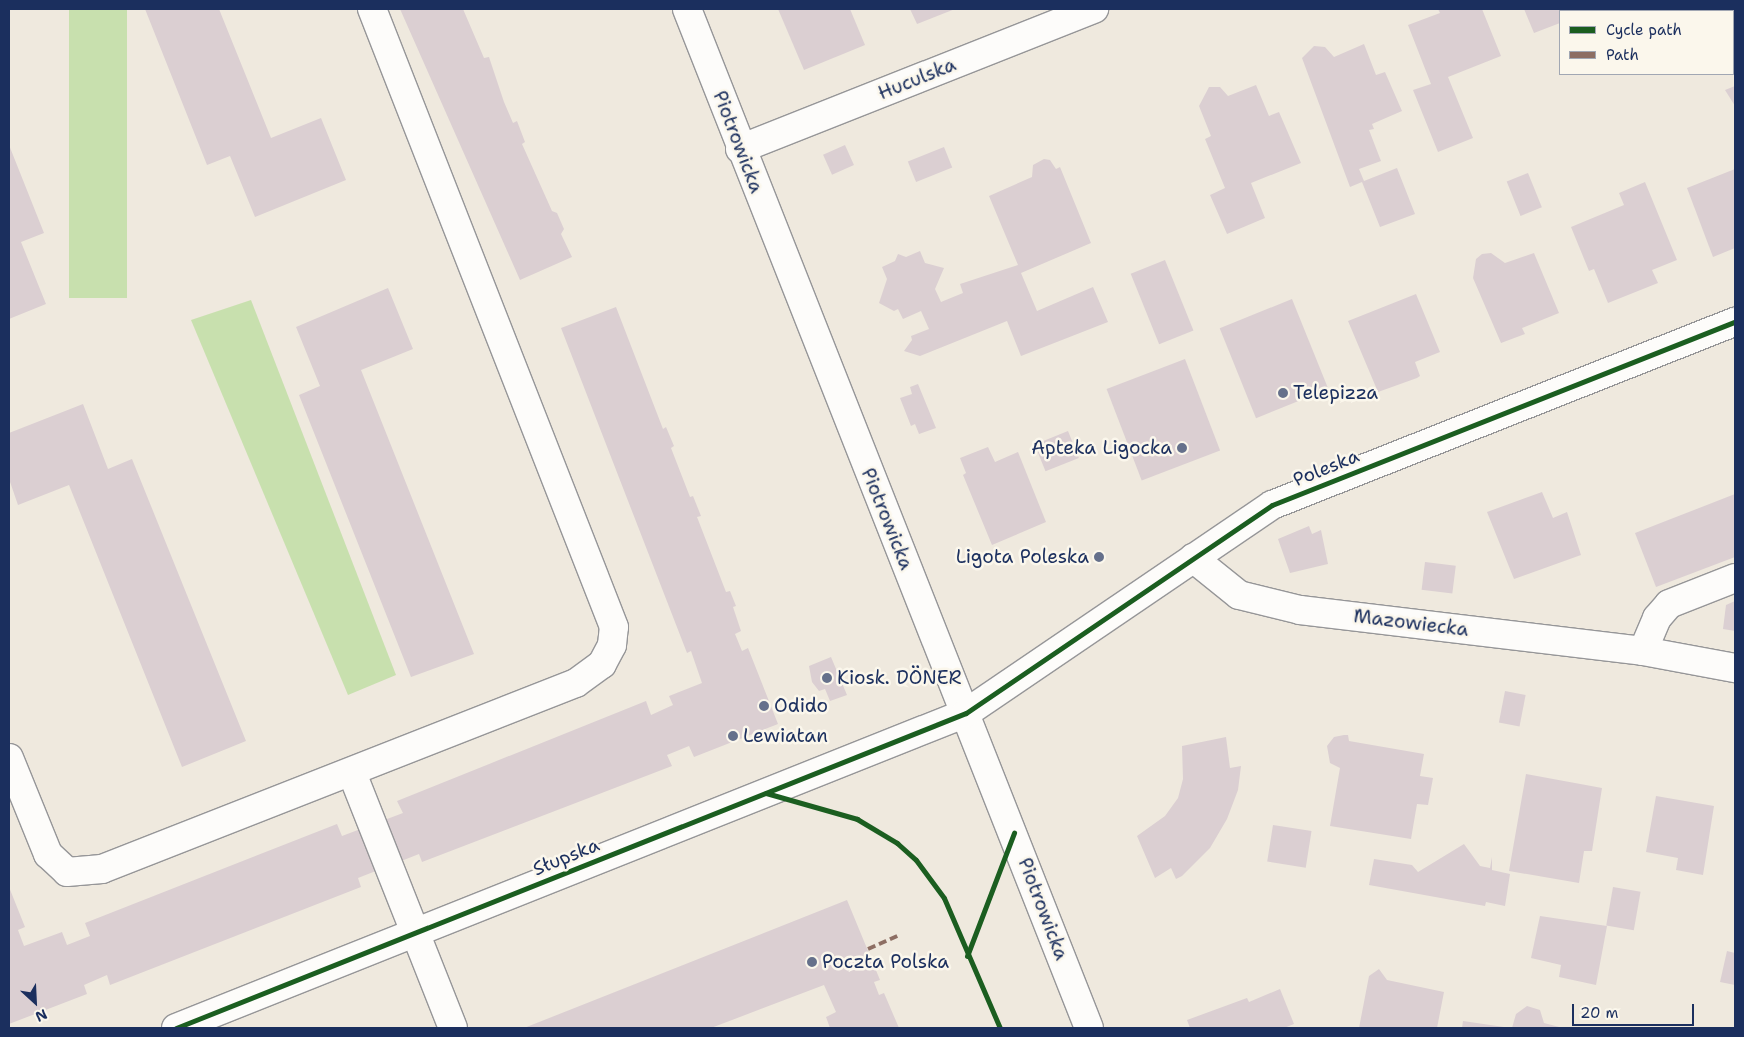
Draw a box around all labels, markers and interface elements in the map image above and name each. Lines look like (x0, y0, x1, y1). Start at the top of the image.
legend (1559, 10, 1734, 75)
text: Cycle path (1606, 20, 1682, 40)
text: Path (1606, 45, 1639, 65)
street label: Huculska (875, 53, 959, 105)
street label: Piotrowicka (708, 88, 768, 196)
place label: Telepizza (1293, 382, 1378, 404)
marker: Telepizza (1277, 387, 1289, 399)
place label: Apteka Ligocka (1031, 437, 1172, 459)
marker: Apteka Ligocka (1176, 442, 1188, 454)
street label: Poleska (1290, 444, 1362, 492)
street label: Piotrowicka (856, 465, 918, 573)
place label: Ligota Poleska (956, 546, 1089, 568)
marker: Ligota Poleska (1093, 551, 1105, 563)
street label: Mazowiecka (1352, 605, 1470, 641)
place label: Kiosk. DÖNER (837, 667, 961, 689)
marker: Kiosk. DÖNER (821, 672, 833, 684)
place label: Odido (774, 695, 828, 717)
marker: Odido (758, 700, 770, 712)
place label: Lewiatan (743, 725, 828, 747)
marker: Lewiatan (727, 730, 739, 742)
street label: Słupska (529, 833, 603, 881)
street label: Piotrowicka (1013, 855, 1073, 963)
place label: Poczta Polska (822, 951, 949, 973)
marker: Poczta Polska (806, 956, 818, 968)
north arrow (10, 977, 60, 1027)
scale bar (1574, 994, 1696, 1026)
text: 20 m (1580, 1003, 1619, 1023)
text: N (33, 1005, 50, 1026)

